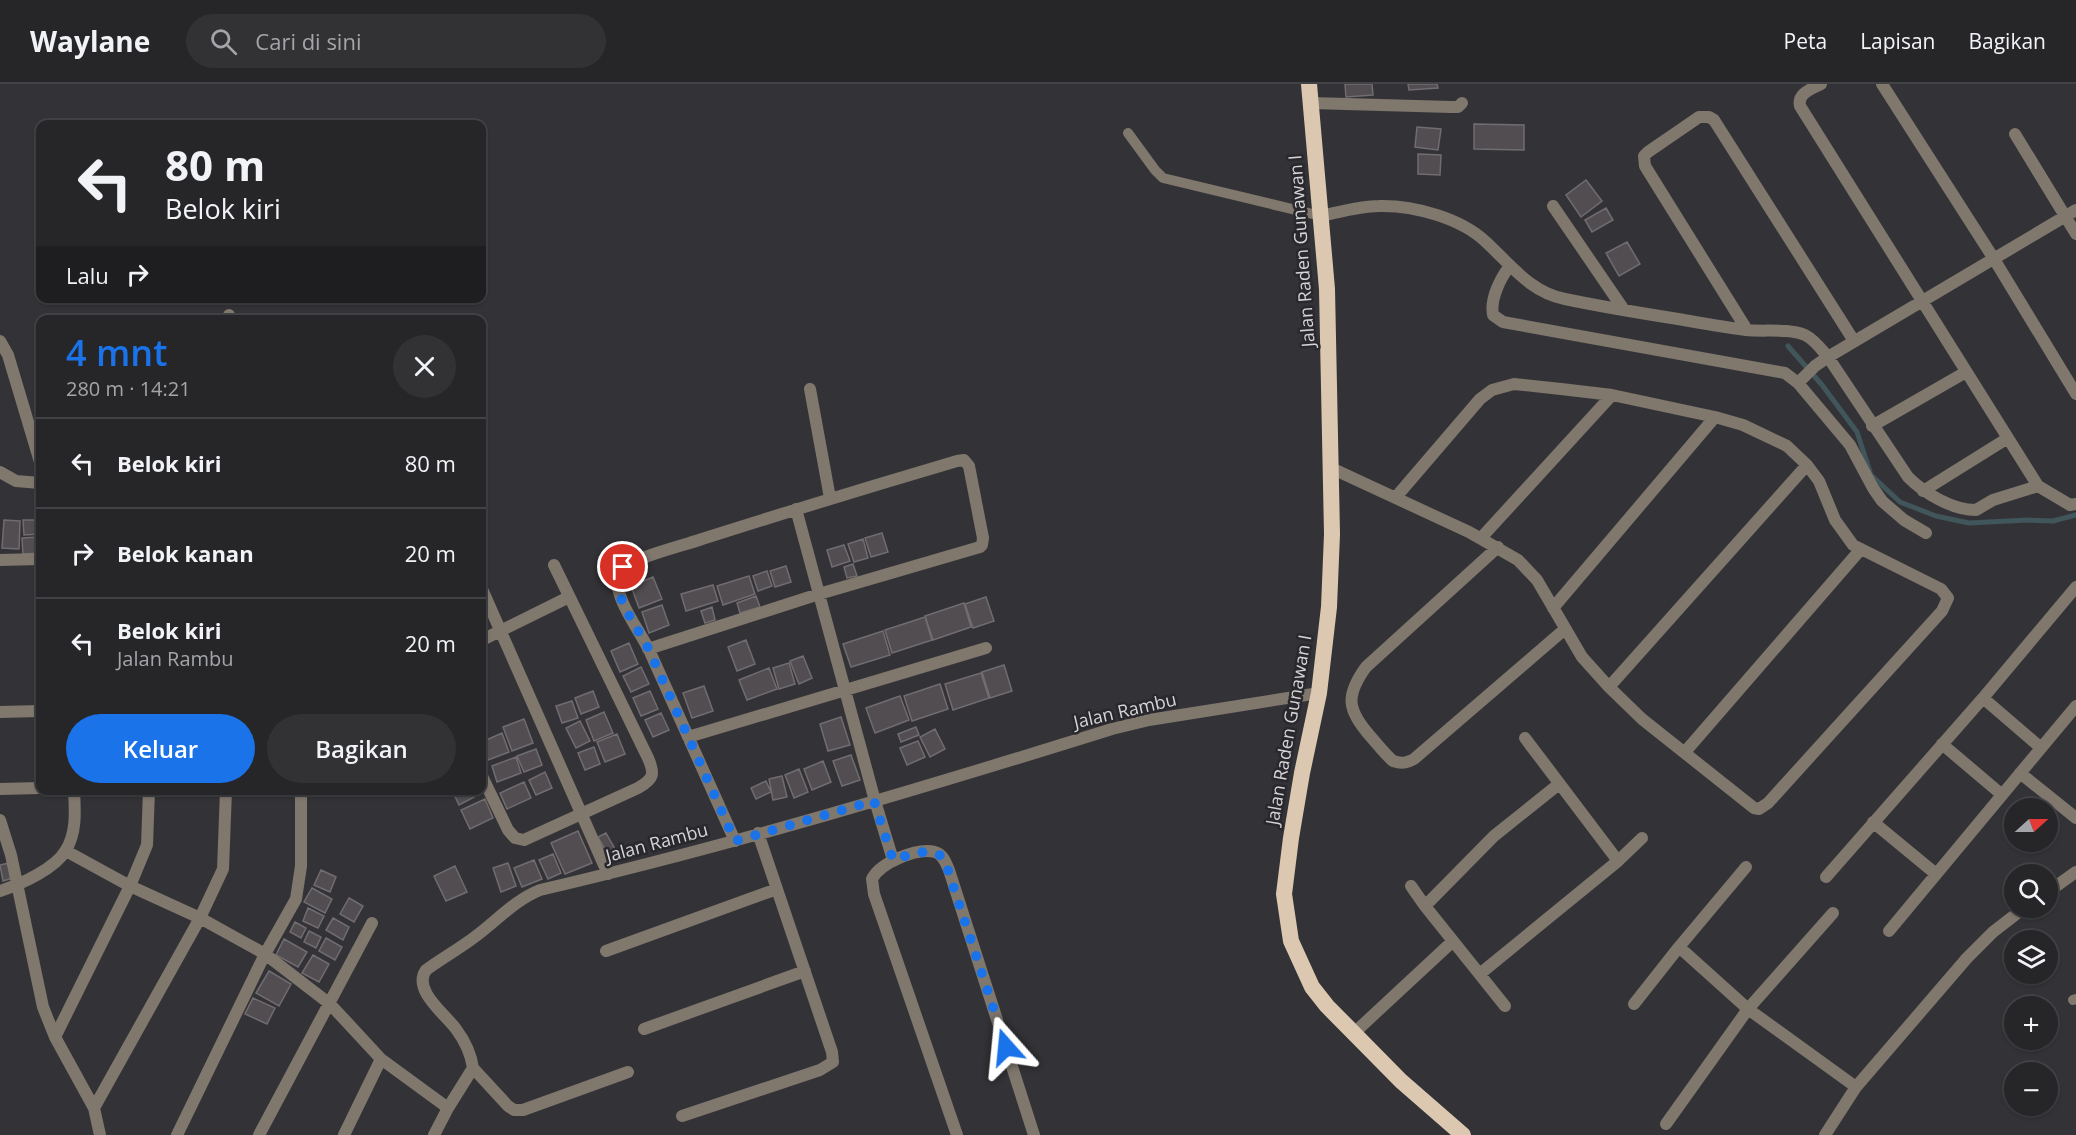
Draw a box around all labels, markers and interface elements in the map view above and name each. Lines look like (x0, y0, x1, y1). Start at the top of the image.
search box (186, 14, 606, 68)
text: Waylane (30, 22, 150, 60)
icon: search (207, 25, 240, 58)
text: Cari di sini (255, 26, 361, 56)
text: Peta (1784, 27, 1827, 55)
text: Lapisan (1860, 27, 1935, 55)
text: Bagikan (1968, 27, 2046, 55)
text: 80 m (165, 136, 265, 193)
icon: left (66, 144, 144, 222)
street label: Jalan Raden Gunawan I (1282, 154, 1320, 350)
text: Belok kiri (165, 190, 281, 227)
icon: right (121, 258, 154, 291)
text: Lalu (66, 260, 109, 290)
text: 4 mnt (66, 328, 167, 377)
button: close (393, 335, 456, 398)
text: 280 m · 14:21 (66, 375, 191, 402)
icon: left (66, 447, 99, 480)
text: Belok kiri (117, 448, 222, 478)
text: 80 m (405, 448, 456, 478)
icon: right (66, 537, 99, 570)
text: Belok kanan (117, 538, 254, 568)
text: 20 m (405, 538, 456, 568)
pin (597, 541, 648, 592)
icon: arrive (606, 550, 639, 583)
text: Belok kiri (117, 615, 222, 645)
icon: left (66, 627, 99, 660)
text: 20 m (405, 628, 456, 658)
street label: Jalan Raden Gunawan I (1259, 633, 1317, 829)
text: Jalan Rambu (117, 645, 234, 672)
street label: Jalan Rambu (1069, 687, 1179, 734)
button: Keluar (66, 714, 255, 783)
button: Bagikan (267, 714, 456, 783)
north arrow (2004, 798, 2058, 852)
map controls (2004, 798, 2058, 1116)
street label: Jalan Rambu (601, 817, 711, 868)
button: search (2004, 864, 2058, 918)
button: layers (2004, 930, 2058, 984)
button: + (2004, 996, 2058, 1050)
position arrow (974, 1015, 1038, 1079)
button: − (2004, 1062, 2058, 1116)

